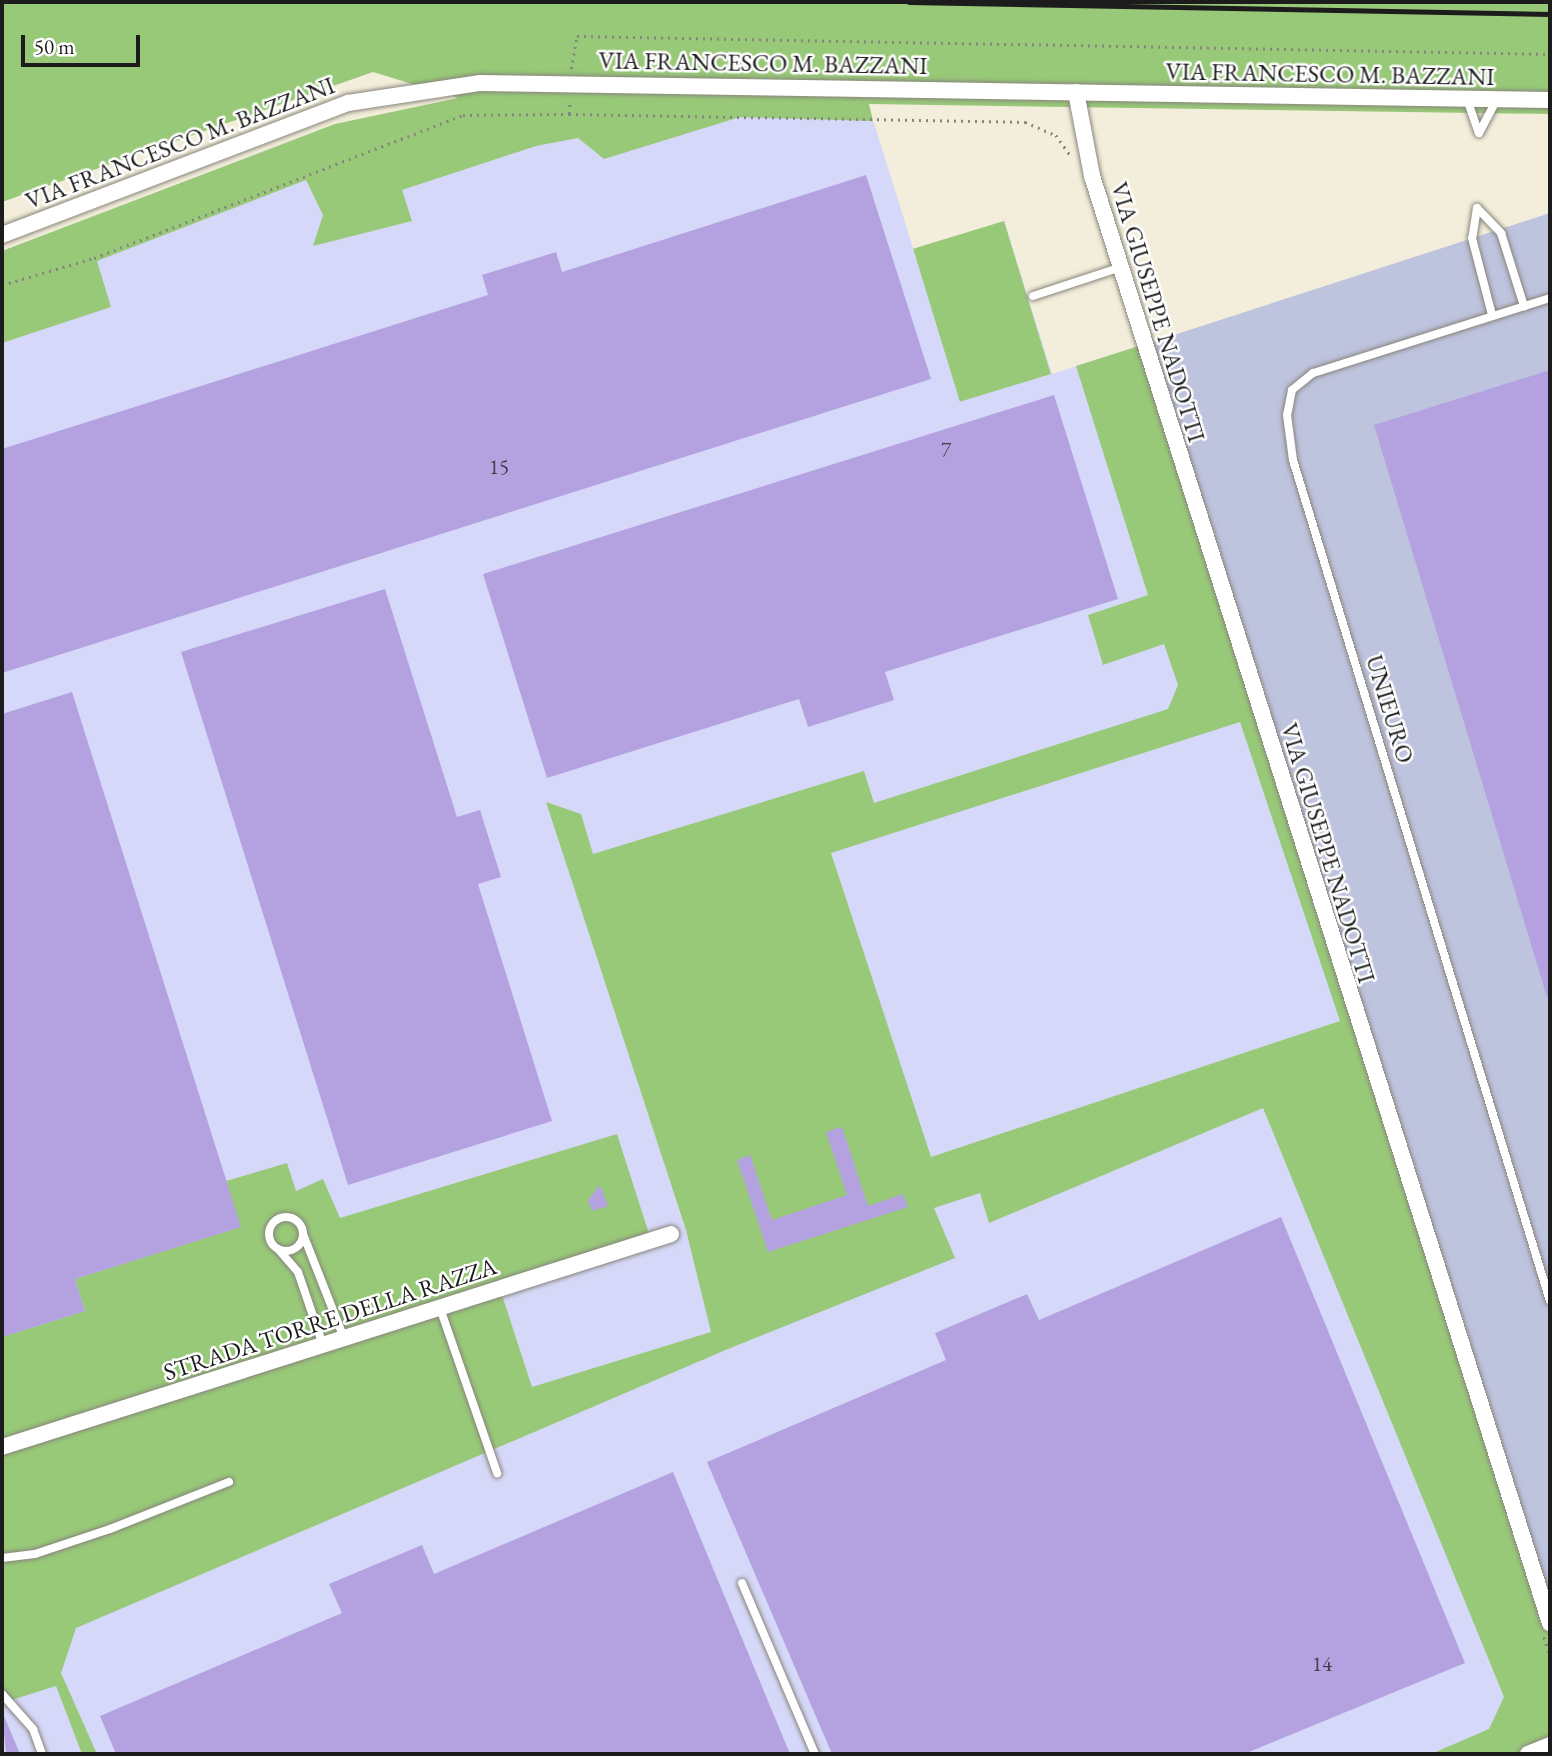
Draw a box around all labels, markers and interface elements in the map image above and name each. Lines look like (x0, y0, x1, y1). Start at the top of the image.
scale bar (24, 21, 144, 65)
text: 50 m (34, 33, 75, 60)
street label: VIA FRANCESCO M. BAZZANI (598, 46, 928, 80)
street label: VIA FRANCESCO M. BAZZANI (1165, 57, 1495, 91)
street label: VIA FRANCESCO M. BAZZANI (21, 71, 339, 215)
street label: VIA GIUSEPPE NADOTTI (1105, 178, 1211, 446)
house number: 7 (941, 437, 951, 463)
house number: 15 (489, 454, 509, 480)
street label: UNIEURO (1360, 651, 1420, 767)
street label: VIA GIUSEPPE NADOTTI (1275, 719, 1381, 987)
street label: STRADA TORRE DELLA RAZZA (160, 1251, 500, 1387)
house number: 14 (1312, 1651, 1332, 1677)

